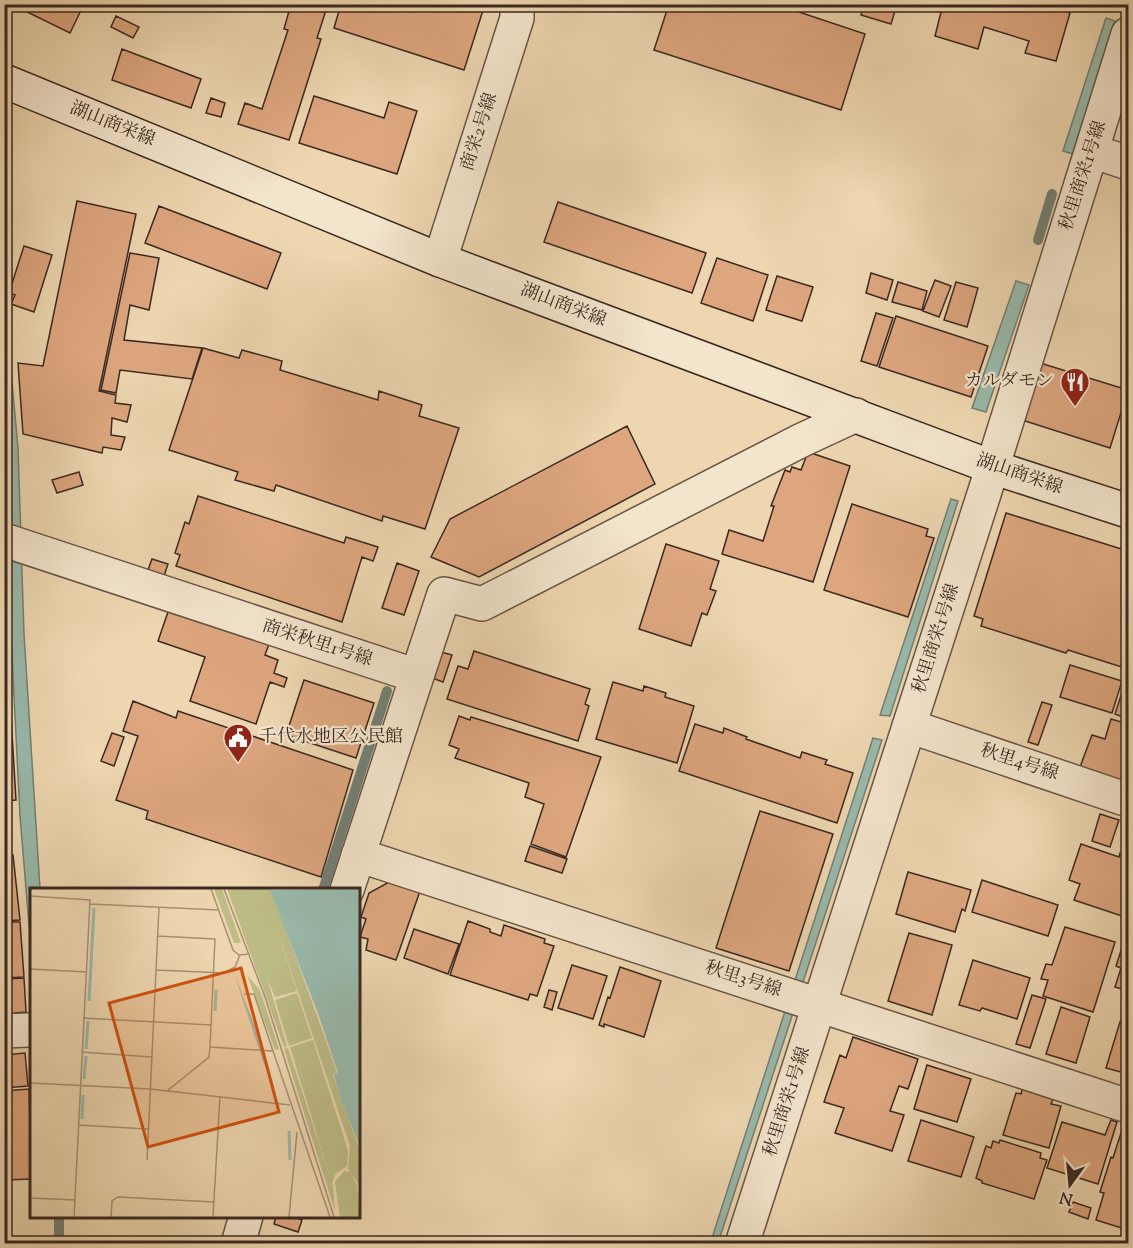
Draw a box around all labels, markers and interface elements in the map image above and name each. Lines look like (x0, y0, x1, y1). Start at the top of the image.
street label: 商栄2号線 (455, 90, 505, 174)
street label: 湖山商栄線 (65, 96, 159, 154)
street label: 秋里商栄1号線 (1054, 118, 1114, 234)
street label: 湖山商栄線 (516, 278, 610, 334)
restaurant icon: カルダモン (1059, 366, 1091, 408)
place label: カルダモン (965, 369, 1054, 395)
street label: 湖山商栄線 (972, 448, 1066, 502)
street label: 秋里商栄1号線 (907, 581, 967, 697)
street label: 商栄秋里1号線 (259, 614, 375, 674)
public building icon: 千代水地区公民館 (222, 722, 254, 764)
place label: 千代水地区公民館 (259, 725, 403, 751)
street label: 秋里4号線 (976, 738, 1062, 788)
inset map (30, 888, 360, 1218)
street label: 秋里3号線 (701, 955, 785, 1005)
street label: 秋里商栄1号線 (758, 1044, 818, 1160)
north arrow (1040, 1155, 1100, 1215)
text: N (1057, 1184, 1076, 1210)

